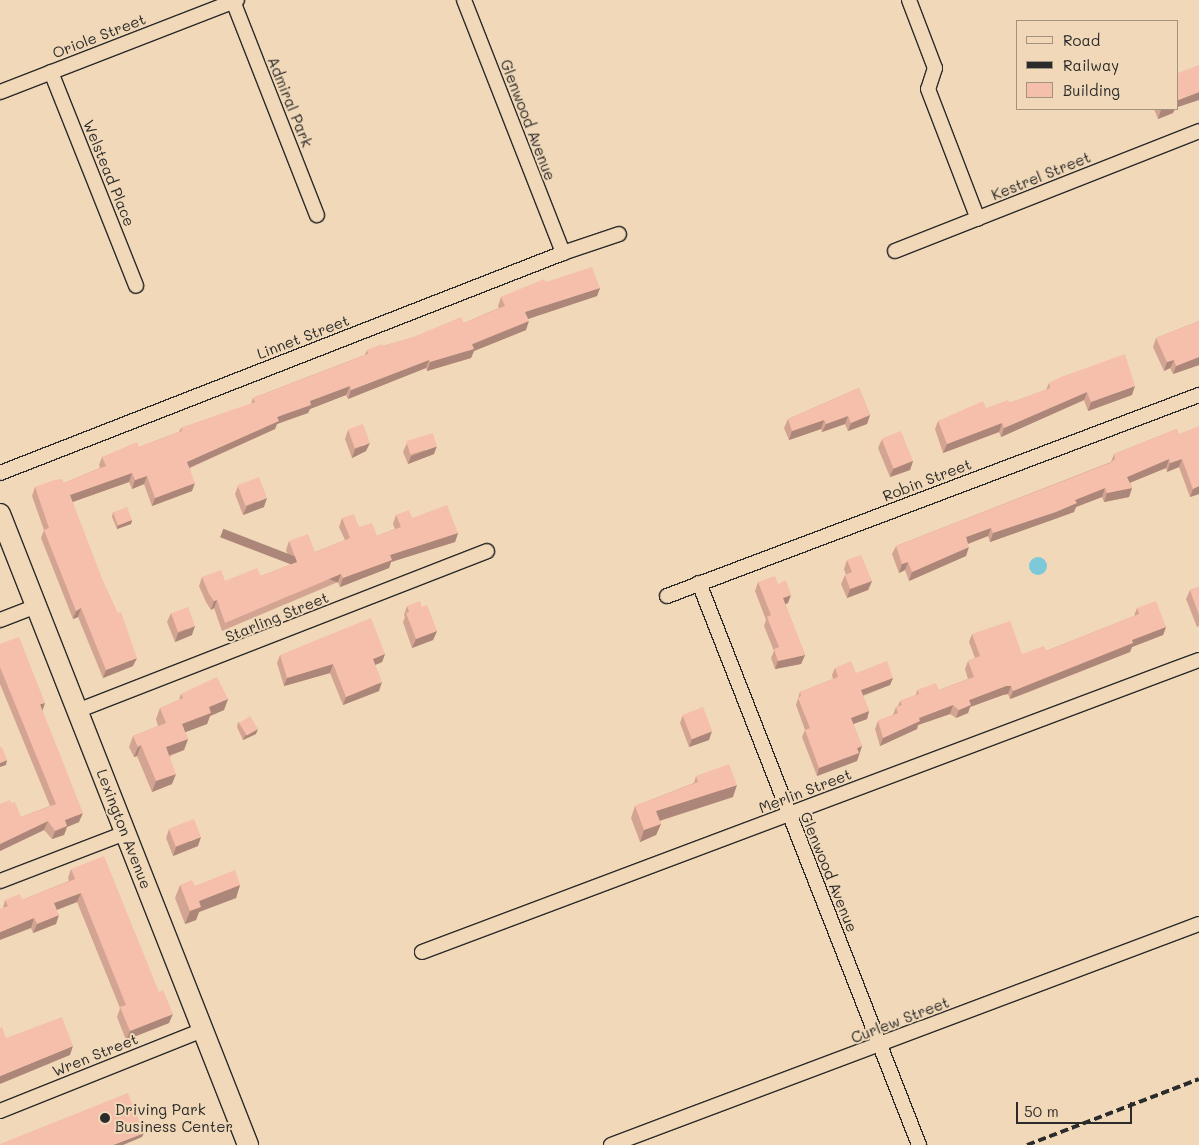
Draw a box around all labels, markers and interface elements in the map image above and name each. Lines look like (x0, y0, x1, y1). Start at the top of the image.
street label: Oriole Street (50, 10, 148, 62)
legend (1016, 20, 1179, 110)
text: Road (1063, 30, 1100, 50)
street label: Admiral Park (264, 54, 316, 150)
text: Railway (1063, 55, 1119, 75)
street label: Glenwood Avenue (497, 57, 559, 183)
text: Building (1063, 80, 1120, 100)
street label: Welstead Place (79, 117, 139, 229)
street label: Kestrel Street (989, 148, 1093, 204)
street label: Linnet Street (254, 311, 352, 363)
street label: Robin Street (880, 455, 974, 505)
street label: Starling Street (223, 588, 331, 646)
street label: Merlin Street (756, 765, 854, 817)
street label: Lexington Avenue (93, 767, 155, 891)
street label: Glenwood Avenue (797, 809, 861, 935)
street label: Curlew Street (848, 993, 952, 1047)
street label: Wren Street (50, 1030, 140, 1080)
scale bar (1019, 1092, 1135, 1124)
place label: Driving Park Business Center (115, 1100, 233, 1135)
text: 50 m (1024, 1101, 1059, 1121)
marker: Driving Park Business Center (99, 1112, 111, 1124)

